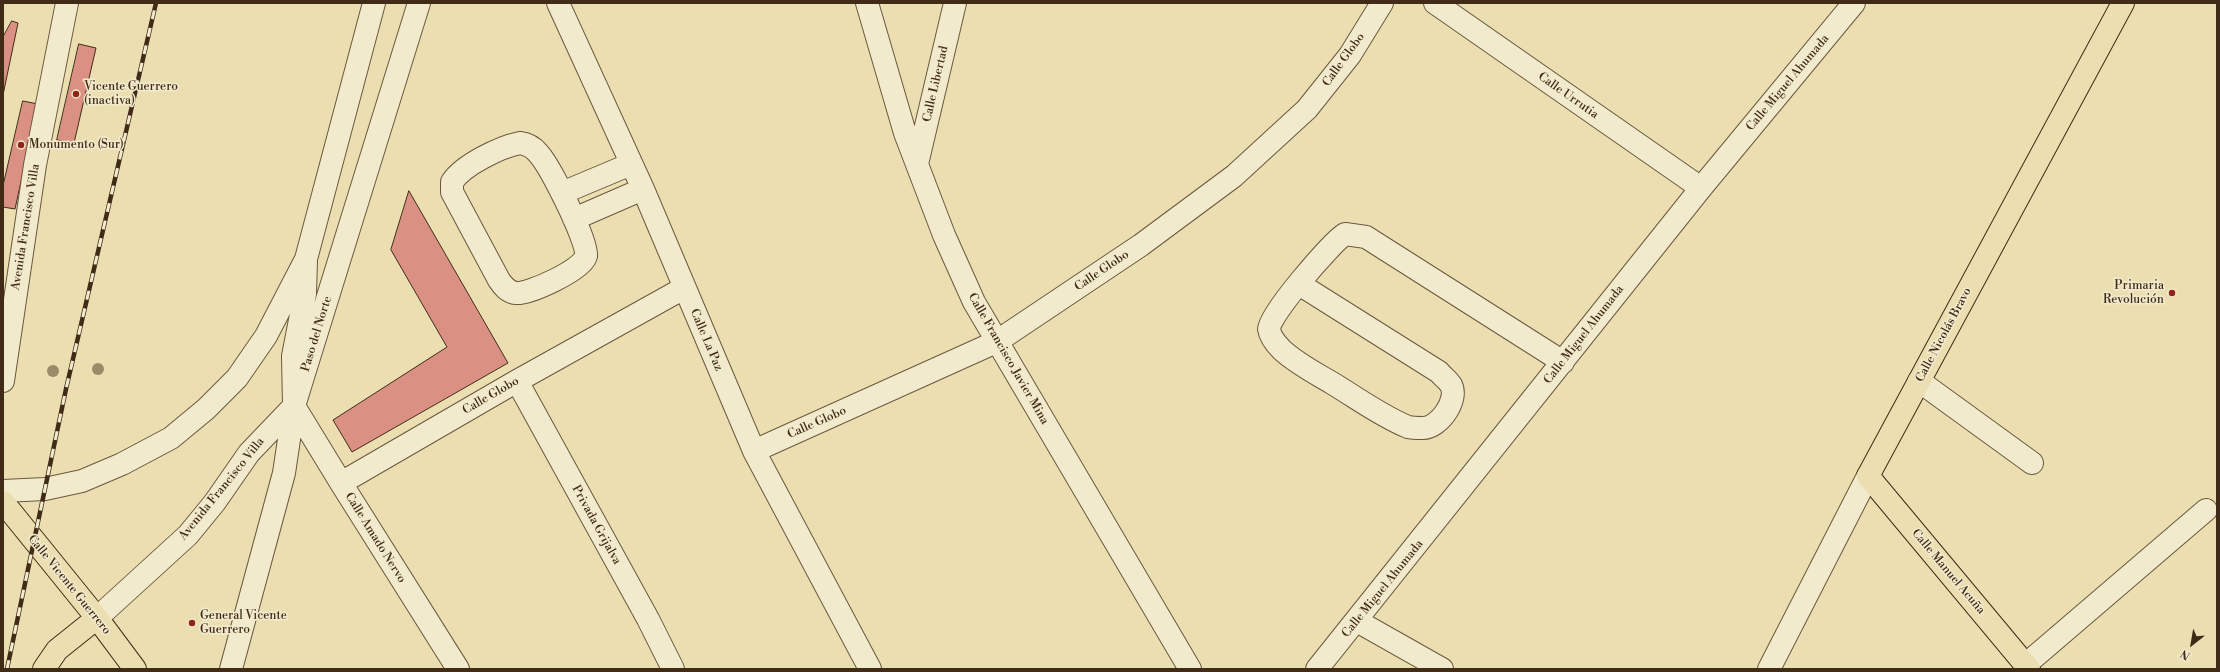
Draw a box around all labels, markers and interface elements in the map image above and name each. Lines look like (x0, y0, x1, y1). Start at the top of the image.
street label: Calle Globo (1320, 30, 1368, 90)
street label: Calle Miguel Ahumada (1743, 32, 1833, 134)
street label: Calle Libertad (920, 45, 952, 123)
street label: Calle Urrutia (1535, 70, 1601, 122)
place label: Vicente Guerrero (inactiva) (84, 80, 178, 108)
marker: Vicente Guerrero (inactiva) (71, 89, 81, 99)
place label: Monumento (Sur) (29, 138, 124, 152)
marker: Monumento (Sur) (16, 140, 26, 150)
street label: Avenida Francisco Villa (9, 163, 43, 291)
street label: Calle Globo (1072, 248, 1132, 294)
place label: Primaria Revolución (2103, 279, 2164, 307)
street label: Calle Miguel Ahumada (1541, 283, 1627, 387)
street label: Calle Nicolás Bravo (1913, 285, 1975, 385)
marker: Primaria Revolución (2167, 288, 2177, 298)
street label: Calle Francisco Javier Mina (964, 291, 1052, 427)
street label: Paso del Norte (299, 294, 335, 374)
street label: Calle La Paz (687, 307, 725, 373)
street label: Calle Globo (460, 374, 522, 418)
street label: Calle Globo (785, 404, 849, 442)
street label: Avenida Francisco Villa (176, 435, 268, 543)
street label: Privada Grijalva (568, 483, 624, 567)
street label: Calle Amado Nervo (341, 490, 409, 586)
street label: Calle Manuel Acuña (1908, 526, 1988, 618)
street label: Calle Vicente Guerrero (24, 532, 114, 638)
street label: Calle Miguel Ahumada (1339, 537, 1427, 641)
place label: General Vicente Guerrero (200, 609, 287, 637)
marker: General Vicente Guerrero (187, 618, 197, 628)
north arrow (2172, 624, 2212, 664)
text: N (2178, 646, 2193, 663)

